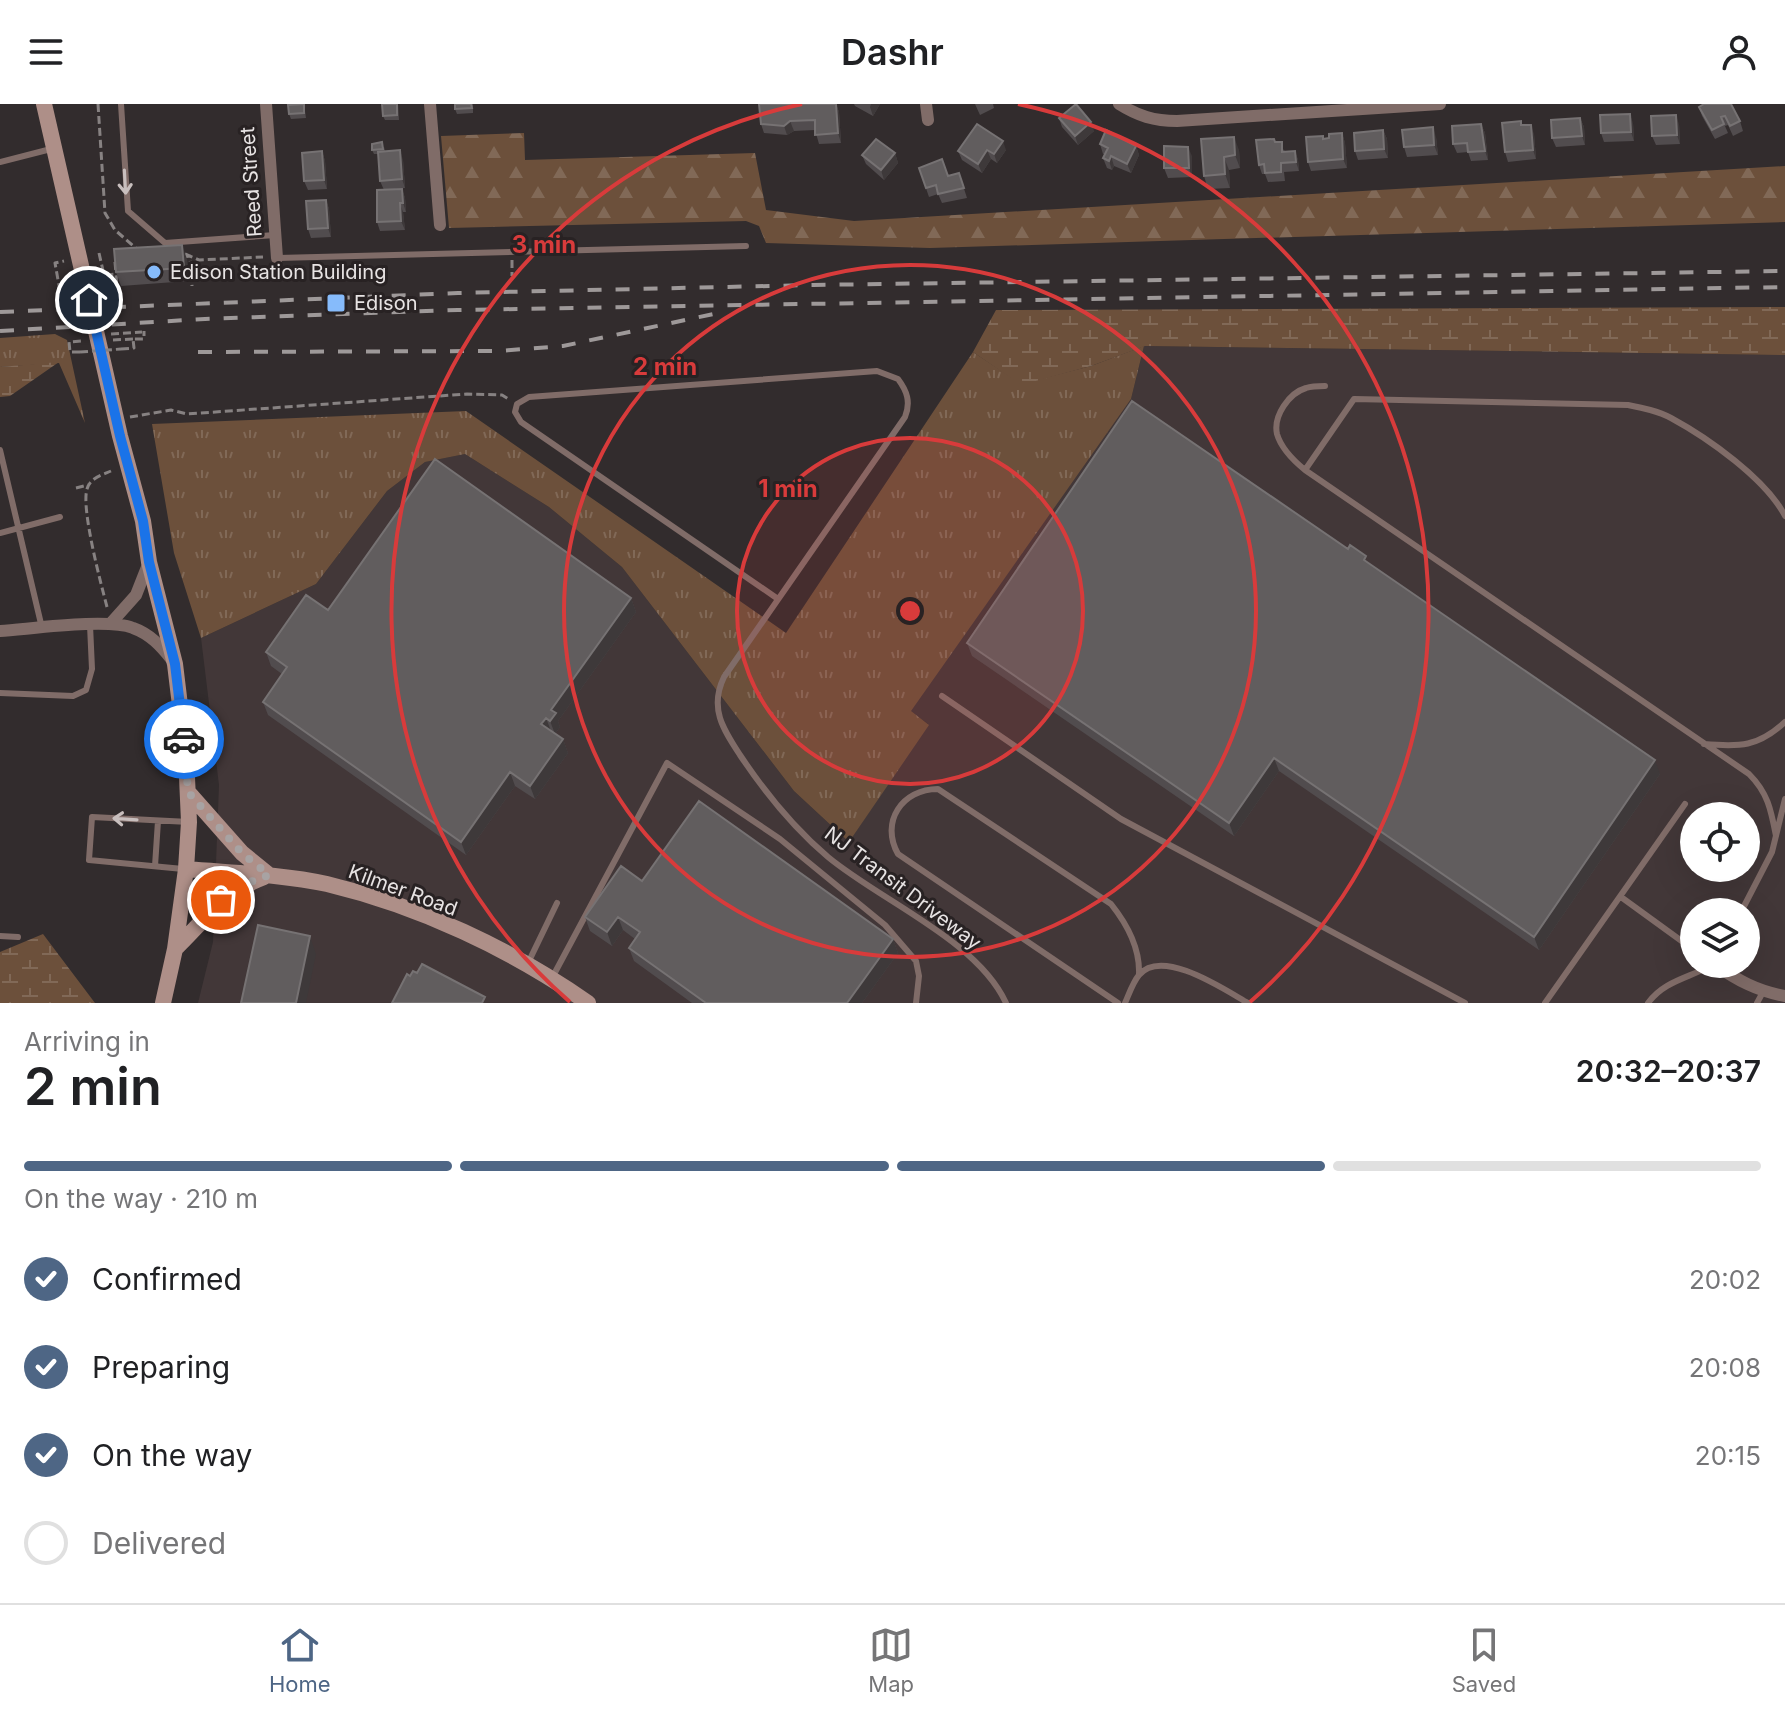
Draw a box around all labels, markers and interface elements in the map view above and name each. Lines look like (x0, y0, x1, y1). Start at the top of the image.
icon: menu (24, 30, 68, 74)
text: Dashr (841, 30, 944, 74)
icon: person (1717, 30, 1761, 74)
street label: Reed Street (235, 126, 267, 238)
one-way arrow (118, 168, 133, 195)
text: 3 min (512, 230, 576, 259)
place label: Edison Station Building (170, 260, 386, 284)
marker: Edison Station Building (145, 263, 163, 281)
pin (55, 266, 123, 334)
icon: home (67, 278, 111, 322)
place label: Edison (354, 291, 417, 315)
marker: Edison (325, 292, 347, 314)
text: 2 min (633, 352, 697, 381)
text: 1 min (758, 474, 818, 503)
centre of rings (896, 597, 924, 625)
courier (144, 699, 224, 779)
icon: car (162, 717, 206, 761)
map controls (1680, 802, 1760, 978)
button: locate (1680, 802, 1760, 882)
one-way arrow (112, 811, 139, 826)
street label: NJ Transit Driveway (820, 821, 986, 955)
street label: Kilmer Road (345, 859, 461, 921)
pin (187, 866, 255, 934)
icon: bag (199, 878, 243, 922)
button: layers (1680, 898, 1760, 978)
text: Arriving in (24, 1026, 150, 1057)
text: 20:32–20:37 (1576, 1053, 1761, 1089)
text: 2 min (24, 1055, 162, 1118)
text: On the way · 210 m (24, 1183, 258, 1214)
icon: check (24, 1257, 68, 1301)
text: Confirmed (92, 1261, 242, 1297)
text: 20:02 (1689, 1264, 1761, 1295)
icon: check (24, 1345, 68, 1389)
text: Preparing (92, 1349, 230, 1385)
text: 20:08 (1689, 1352, 1761, 1383)
icon: check (24, 1433, 68, 1477)
text: On the way (92, 1437, 252, 1473)
text: 20:15 (1695, 1440, 1761, 1471)
text: Delivered (92, 1525, 226, 1561)
tab: Home (269, 1623, 331, 1697)
tab: Map (868, 1623, 914, 1697)
tab: Saved (1452, 1623, 1516, 1697)

